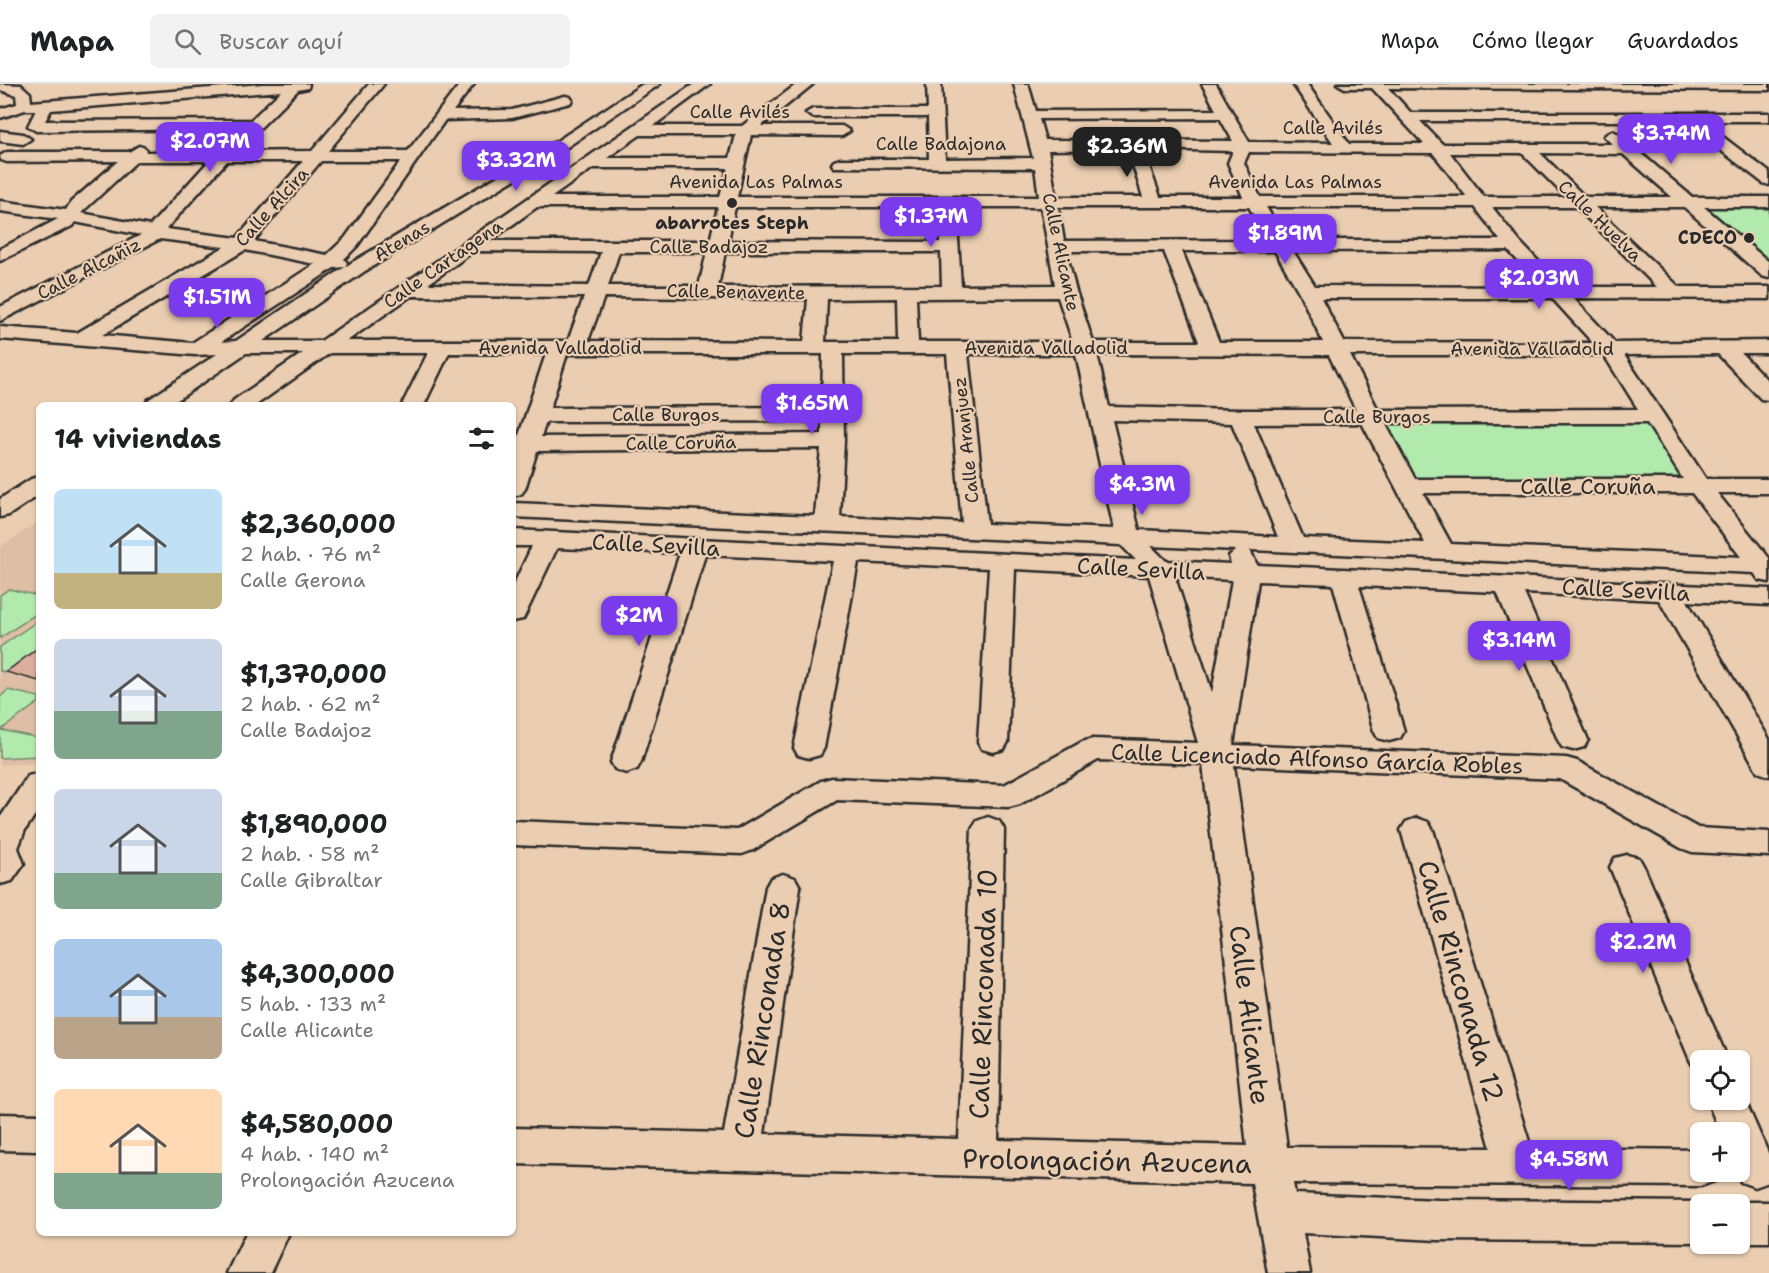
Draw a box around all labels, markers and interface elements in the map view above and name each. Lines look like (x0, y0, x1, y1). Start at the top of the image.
search box (150, 14, 570, 68)
text: Mapa (30, 22, 114, 60)
icon: search (171, 25, 204, 58)
text: Buscar aquí (219, 27, 342, 56)
text: Mapa (1381, 27, 1439, 55)
text: Cómo llegar (1472, 27, 1594, 55)
text: Guardados (1627, 27, 1739, 55)
street label: Calle Avilés (690, 100, 790, 124)
pin: $3.74M (1622, 114, 1720, 165)
street label: Calle Avilés (1283, 116, 1383, 140)
text: $3.74M (1632, 120, 1710, 146)
pin: $2.07M (161, 122, 259, 173)
pin: $2.36M (1078, 127, 1176, 178)
text: $2.07M (170, 128, 250, 154)
street label: Calle Badajona (876, 132, 1006, 156)
text: $2.36M (1086, 133, 1168, 159)
pin: $3.32M (467, 141, 565, 192)
text: $3.32M (476, 147, 556, 173)
street label: Calle Alcira (230, 162, 314, 252)
street label: Avenida Las Palmas (669, 170, 843, 194)
street label: Avenida Las Palmas (1208, 170, 1382, 194)
street label: Calle Huelva (1553, 175, 1647, 267)
street label: Calle Alicante (1037, 191, 1085, 313)
marker: abarrotes Steph (725, 196, 739, 210)
pin: $1.37M (882, 197, 980, 248)
text: $1.37M (894, 203, 968, 229)
place label: abarrotes Steph (655, 211, 809, 235)
street label: Calle Cartagena (379, 214, 507, 314)
pin: $1.89M (1236, 214, 1334, 265)
street label: Atenas (369, 215, 435, 267)
text: $1.89M (1248, 220, 1322, 246)
place label: CDECO (1678, 226, 1737, 250)
marker: CDECO (1742, 231, 1756, 245)
street label: Calle Alcañiz (33, 233, 145, 305)
street label: Calle Badajoz (650, 235, 768, 259)
pin: $2.03M (1490, 259, 1588, 310)
text: $2.03M (1499, 265, 1579, 291)
pin: $1.51M (168, 278, 266, 329)
street label: Calle Benavente (666, 279, 806, 305)
text: $1.51M (183, 284, 251, 310)
street label: Avenida Valladolid (478, 336, 642, 360)
street label: Avenida Valladolid (964, 336, 1128, 360)
street label: Avenida Valladolid (1450, 337, 1614, 361)
street label: Calle Aranjuez (947, 376, 985, 504)
pin: $1.65M (763, 384, 861, 435)
text: $1.65M (775, 390, 849, 416)
street label: Calle Burgos (612, 403, 720, 427)
street label: Calle Burgos (1323, 405, 1431, 429)
text: 14 viviendas (54, 421, 222, 456)
icon: filters (465, 422, 498, 455)
street label: Calle Coruña (625, 430, 737, 456)
pin: $4.3M (1100, 465, 1184, 516)
text: $4.3M (1109, 471, 1175, 497)
street label: Calle Coruña (1520, 472, 1656, 501)
text: $2,360,000 (240, 506, 396, 541)
icon: home (102, 513, 174, 585)
street label: Calle Sevilla (591, 527, 721, 563)
text: 2 hab. · 76 m² (240, 541, 381, 567)
street label: Calle Sevilla (1076, 551, 1206, 587)
text: Calle Gerona (240, 567, 366, 593)
street label: Calle Sevilla (1561, 572, 1691, 608)
pin: $2M (610, 596, 668, 647)
text: $2M (615, 602, 663, 628)
pin: $3.14M (1470, 621, 1568, 672)
text: $3.14M (1482, 627, 1556, 653)
text: $1,370,000 (240, 656, 387, 691)
icon: home (102, 663, 174, 735)
text: 2 hab. · 62 m² (240, 691, 381, 717)
text: Calle Badajoz (240, 717, 372, 743)
street label: Calle Licenciado Alfonso García Robles (1110, 737, 1524, 781)
text: $1,890,000 (240, 806, 388, 841)
icon: home (102, 813, 174, 885)
text: 2 hab. · 58 m² (240, 841, 380, 867)
street label: Calle Rinconada 12 (1409, 856, 1513, 1106)
text: Calle Gibraltar (240, 867, 383, 893)
street label: Calle Rinconada 10 (960, 868, 1006, 1120)
street label: Calle Rinconada 8 (725, 899, 799, 1141)
street label: Calle Alicante (1221, 923, 1279, 1107)
pin: $2.2M (1601, 923, 1685, 974)
text: $2.2M (1609, 929, 1677, 955)
text: $4,300,000 (240, 956, 395, 991)
icon: home (102, 963, 174, 1035)
text: 5 hab. · 133 m² (240, 991, 386, 1017)
text: Calle Alicante (240, 1017, 374, 1043)
map controls (1690, 1050, 1750, 1254)
button: locate (1690, 1050, 1750, 1110)
text: $4,580,000 (240, 1106, 393, 1141)
icon: home (102, 1113, 174, 1185)
button: + (1690, 1122, 1750, 1182)
street label: Prolongación Azucena (962, 1140, 1252, 1182)
pin: $4.58M (1520, 1140, 1618, 1191)
text: 4 hab. · 140 m² (240, 1141, 389, 1167)
text: $4.58M (1529, 1146, 1609, 1172)
text: Prolongación Azucena (240, 1167, 454, 1193)
button: − (1690, 1194, 1750, 1254)

